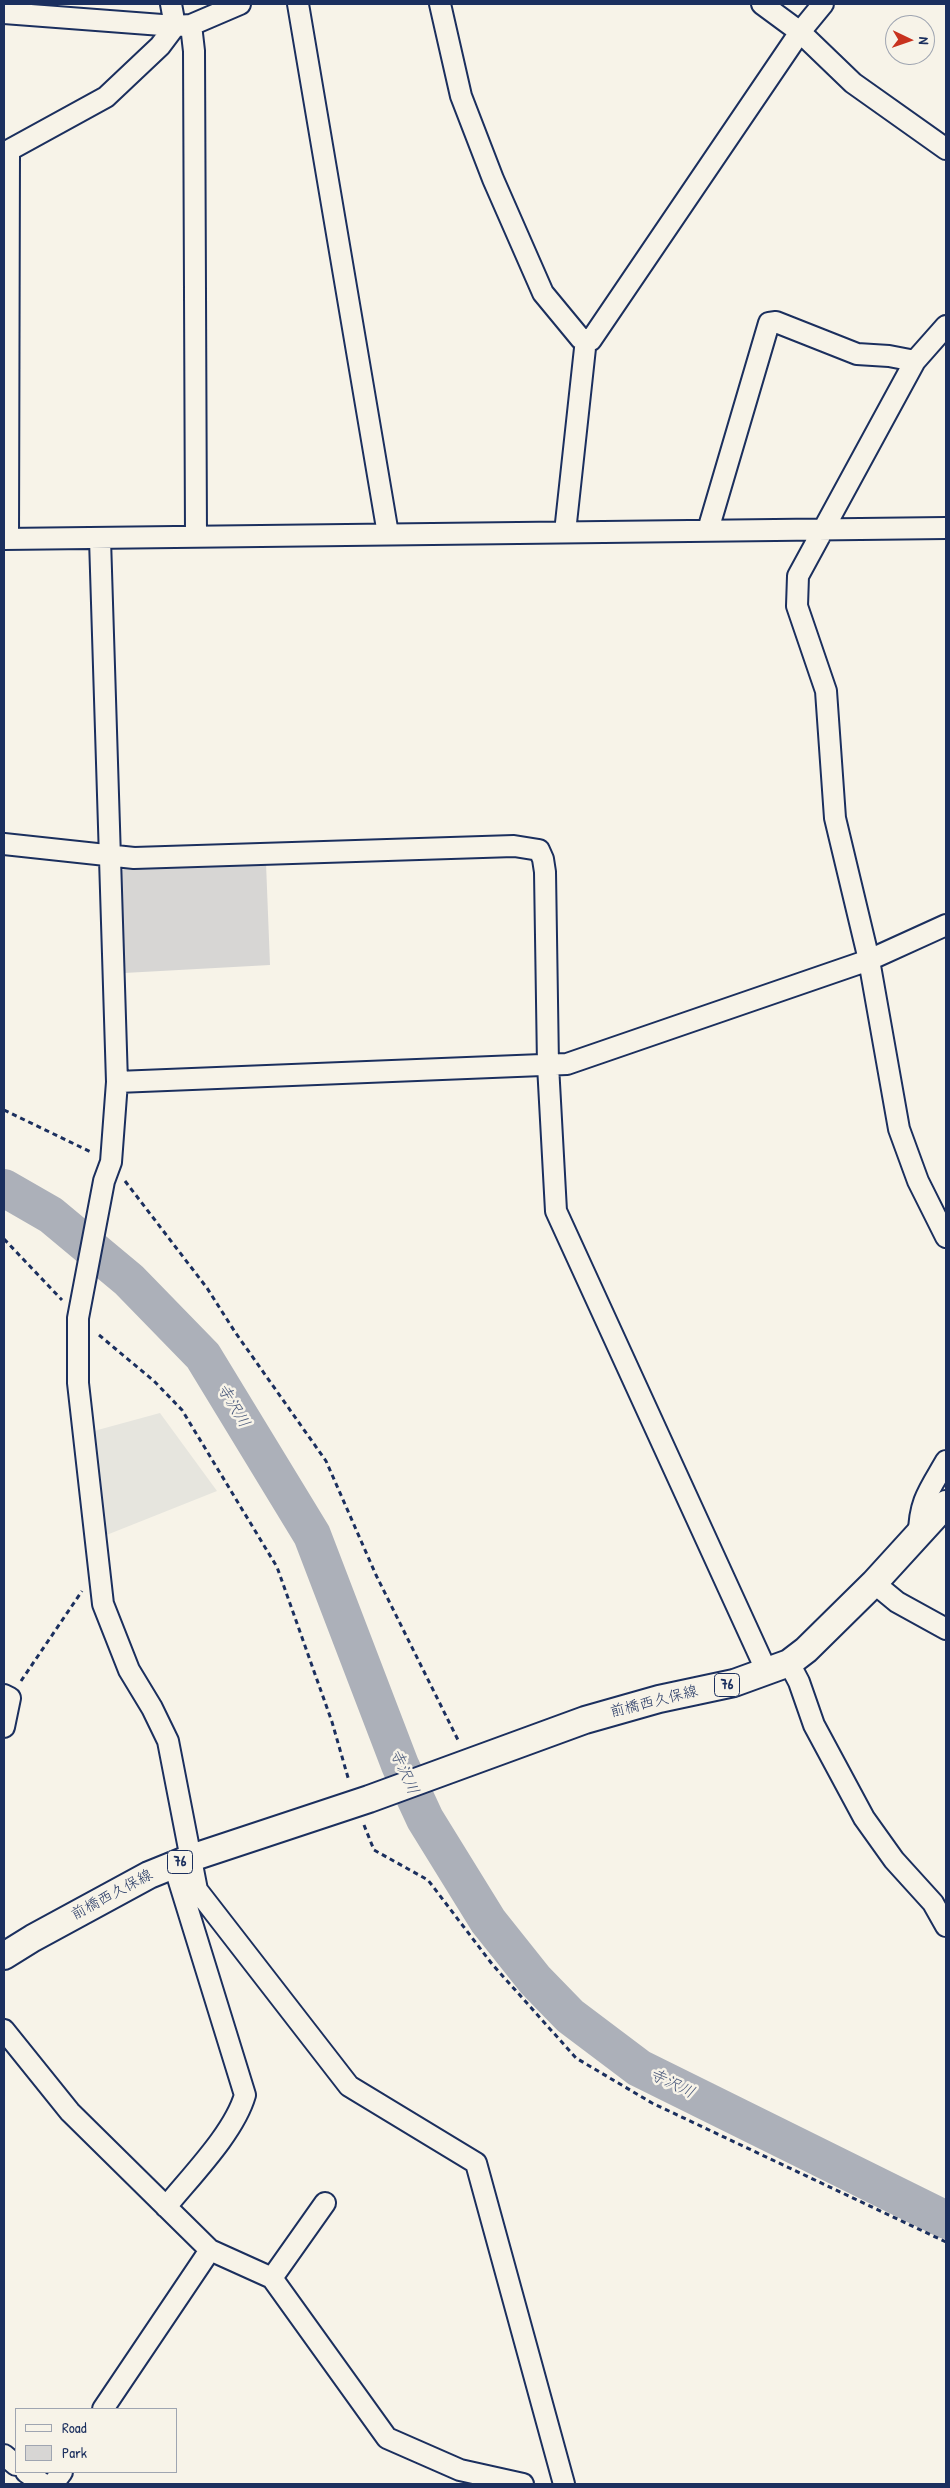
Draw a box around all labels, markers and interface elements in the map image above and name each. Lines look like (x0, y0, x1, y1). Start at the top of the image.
north arrow (885, 15, 935, 65)
text: N (915, 37, 934, 45)
water label: 寺沢川 (212, 1380, 254, 1432)
road number: 76 (714, 1674, 740, 1696)
street label: 前橋西久保線 (608, 1682, 700, 1722)
water label: 寺沢川 (385, 1746, 423, 1798)
road number: 76 (168, 1850, 192, 1874)
street label: 前橋西久保線 (68, 1866, 156, 1924)
water label: 寺沢川 (646, 2065, 698, 2103)
legend (15, 2408, 178, 2473)
text: Road (62, 2417, 87, 2438)
text: Park (62, 2442, 87, 2463)

